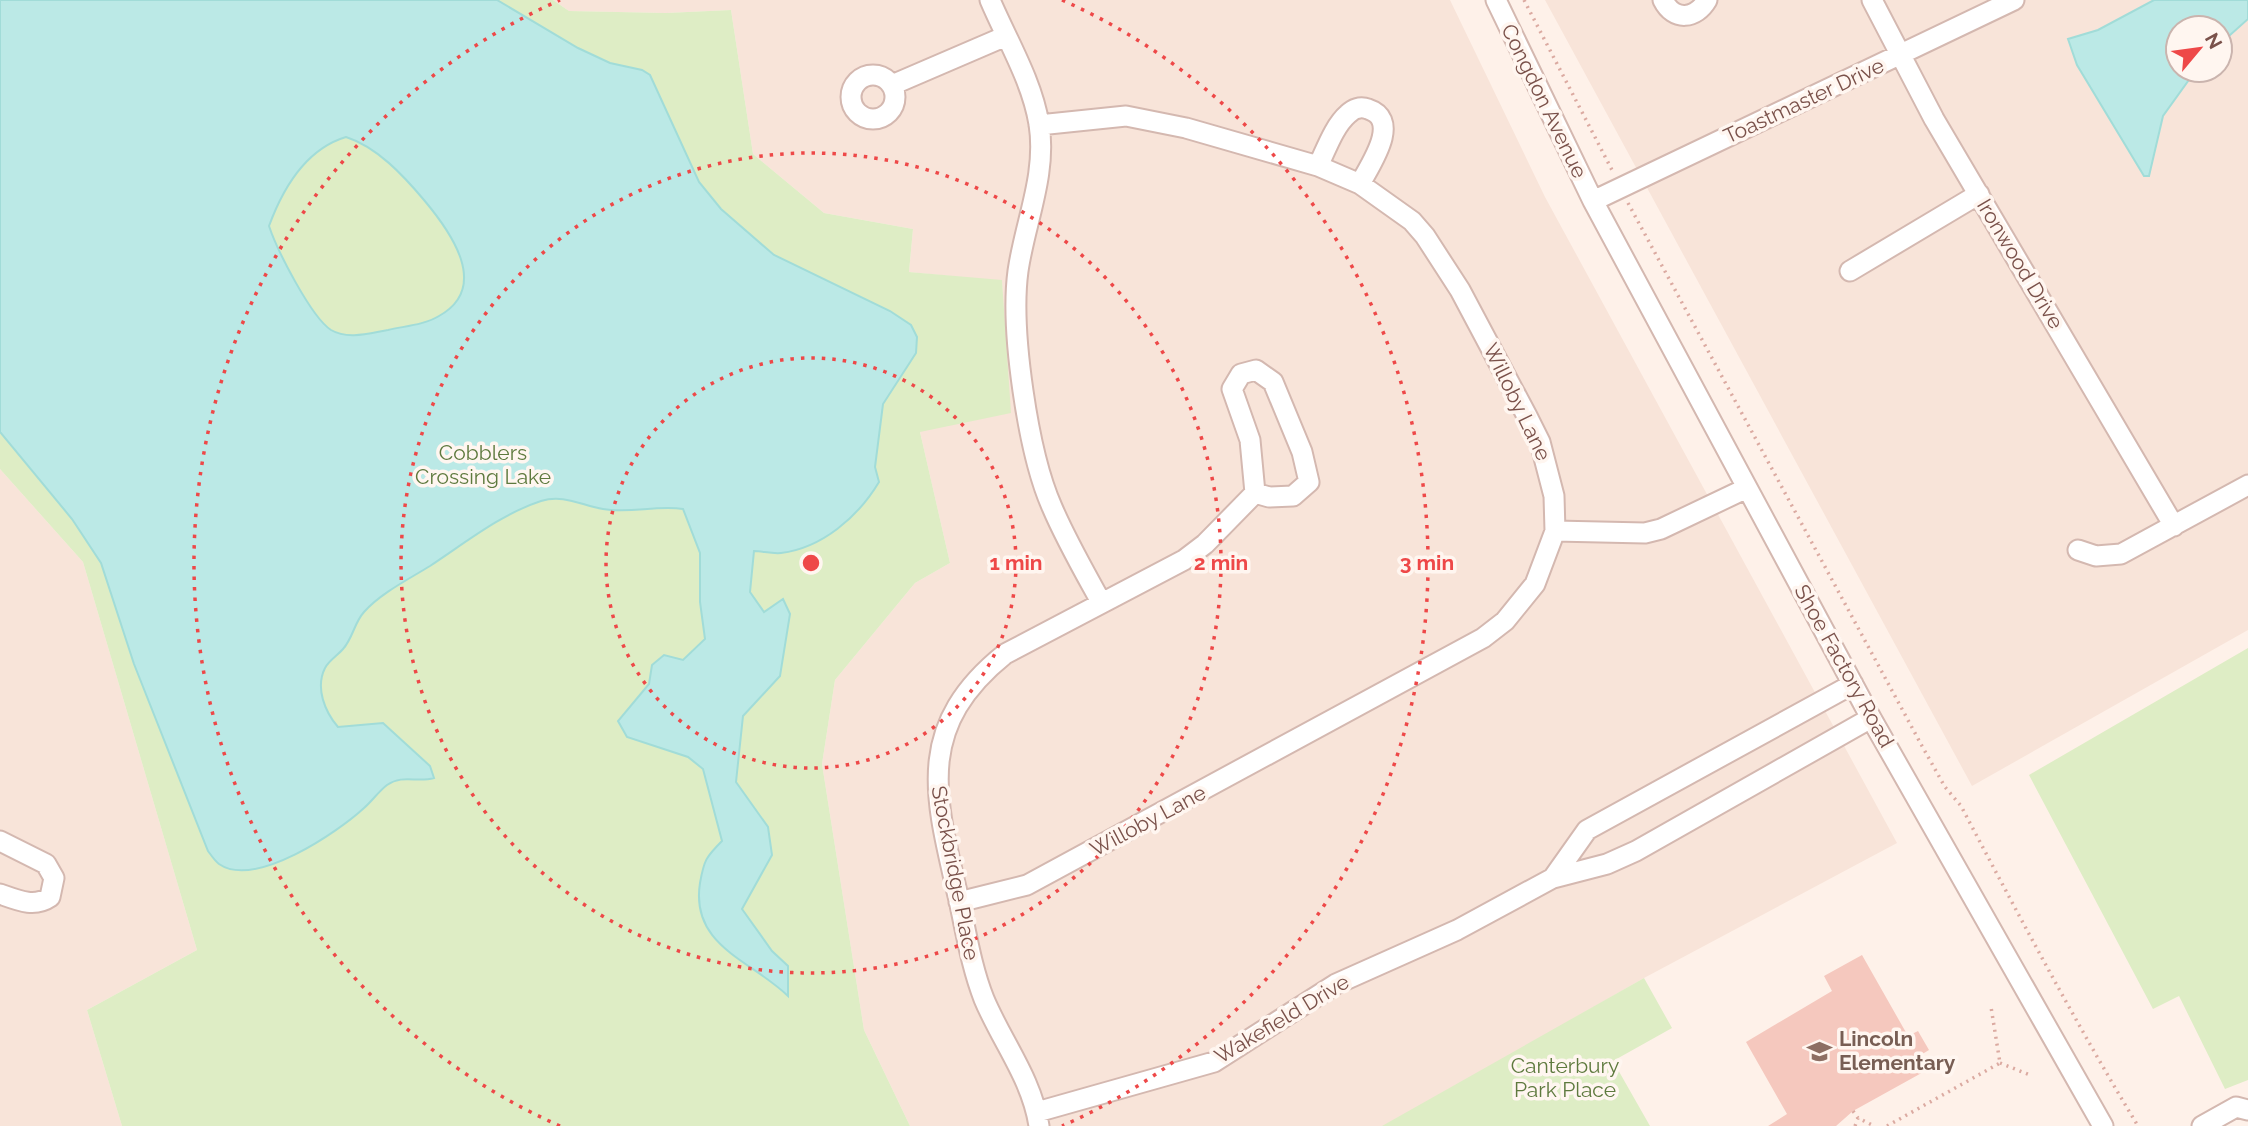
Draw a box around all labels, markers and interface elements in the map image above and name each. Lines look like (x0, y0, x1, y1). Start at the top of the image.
north arrow (2164, 14, 2234, 84)
street label: Congdon Avenue (1496, 20, 1593, 182)
text: N (2201, 29, 2227, 52)
street label: Toastmaster Drive (1720, 52, 1888, 149)
street label: Ironwood Drive (1972, 194, 2069, 333)
street label: Willoby Lane (1478, 339, 1557, 465)
park label: Cobblers Crossing Lake (415, 440, 551, 489)
text: 1 min (989, 550, 1043, 575)
text: 2 min (1194, 550, 1248, 575)
text: 3 min (1400, 550, 1454, 575)
centre of rings (799, 551, 823, 575)
street label: Shoe Factory Road (1789, 580, 1900, 752)
street label: Willoby Lane (1086, 780, 1210, 862)
street label: Stockbridge Place (926, 784, 985, 962)
street label: Wakefield Drive (1210, 969, 1353, 1068)
place label: Lincoln Elementary (1839, 1026, 1956, 1075)
school or university icon: Lincoln Elementary (1805, 1037, 1833, 1065)
park label: Canterbury Park Place (1511, 1053, 1619, 1102)

